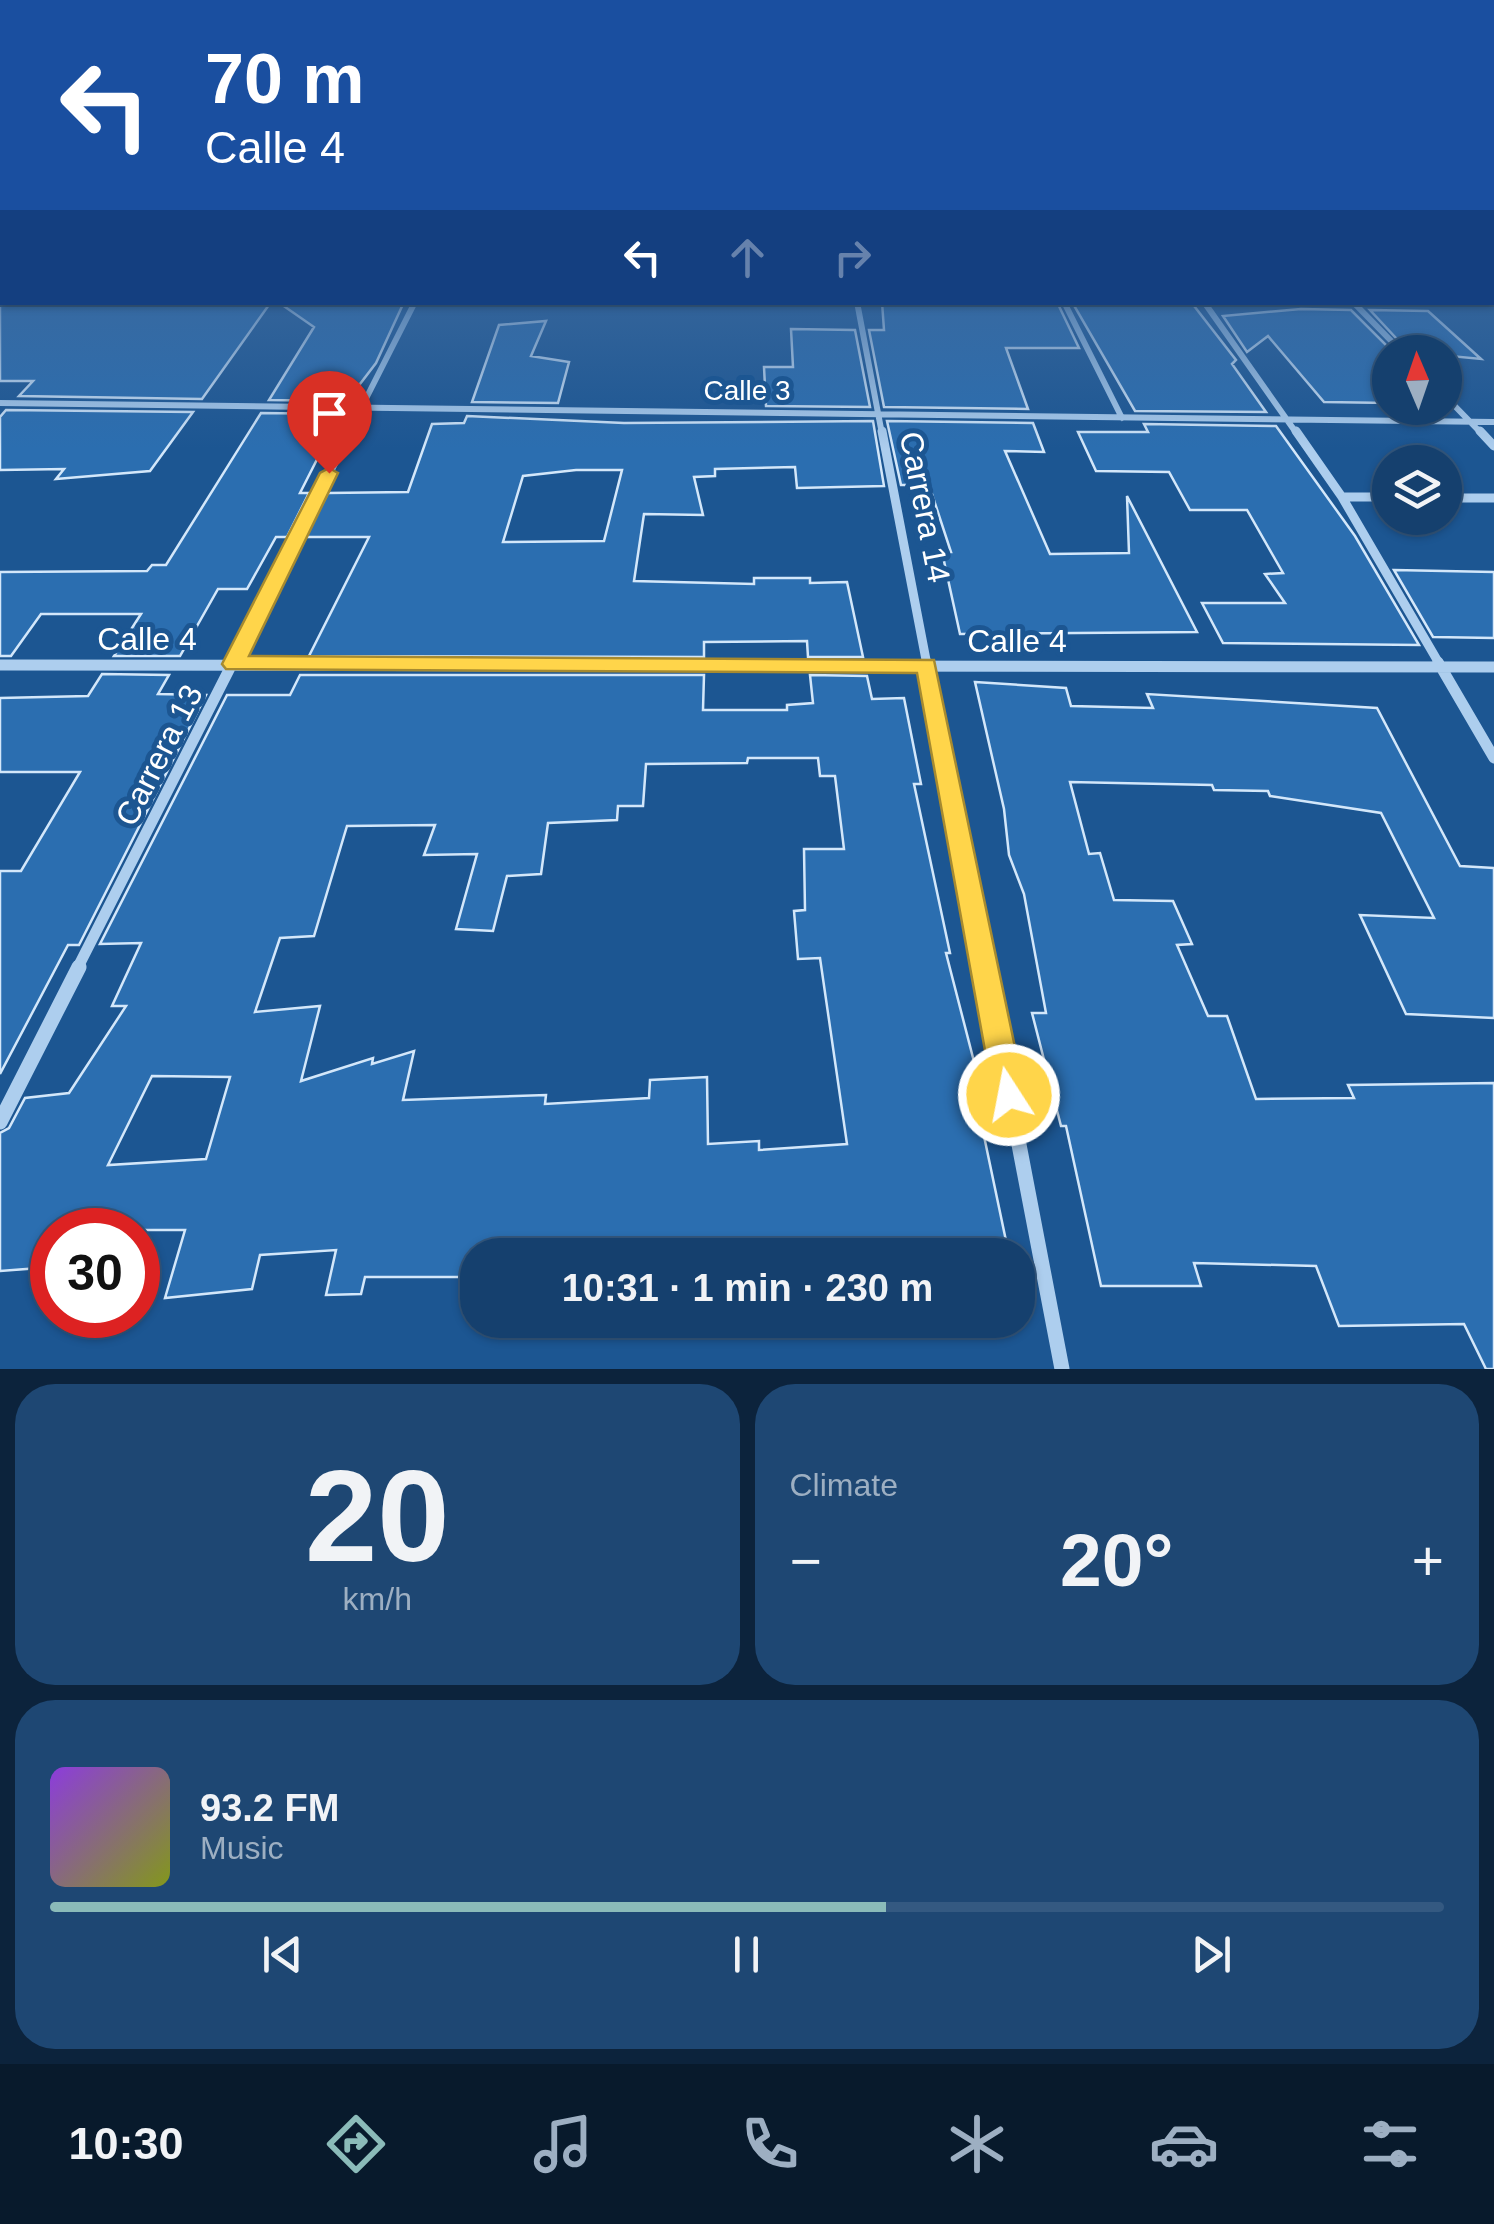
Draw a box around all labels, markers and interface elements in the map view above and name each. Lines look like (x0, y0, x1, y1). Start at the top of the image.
icon: left (40, 40, 170, 170)
text: 70 m (205, 40, 365, 118)
text: Calle 4 (205, 122, 345, 173)
icon: left (615, 230, 670, 285)
icon: ahead (720, 230, 775, 285)
icon: right (825, 230, 880, 285)
north arrow (1372, 335, 1462, 425)
map controls (1372, 335, 1462, 535)
pin (287, 371, 372, 474)
street label: Calle 3 (703, 375, 791, 406)
icon: arrive (302, 386, 357, 441)
street label: Carrera 14 (893, 428, 957, 586)
button: layers (1372, 445, 1462, 535)
street label: Calle 4 (97, 621, 197, 657)
street label: Calle 4 (967, 623, 1067, 659)
street label: Carrera 13 (108, 679, 210, 831)
position arrow (957, 1043, 1061, 1147)
speed limit sign: 30 (30, 1208, 160, 1338)
text: 10:31 · 1 min · 230 m (562, 1267, 933, 1309)
text: 20 (305, 1443, 450, 1589)
text: Climate (790, 1467, 898, 1503)
text: 20° (1060, 1518, 1173, 1602)
text: − (790, 1530, 822, 1592)
text: + (1412, 1530, 1444, 1592)
text: km/h (343, 1581, 412, 1617)
text: 93.2 FM (200, 1787, 339, 1829)
text: Music (200, 1830, 284, 1866)
icon: previous (255, 1927, 310, 1982)
icon: pause (719, 1927, 774, 1982)
icon: next (1184, 1927, 1239, 1982)
icon: directions (321, 2109, 391, 2179)
icon: music (528, 2109, 598, 2179)
icon: phone (735, 2109, 805, 2179)
icon: climate (942, 2109, 1012, 2179)
icon: car (1149, 2109, 1219, 2179)
icon: filters (1355, 2109, 1425, 2179)
text: 10:30 (68, 2118, 184, 2169)

